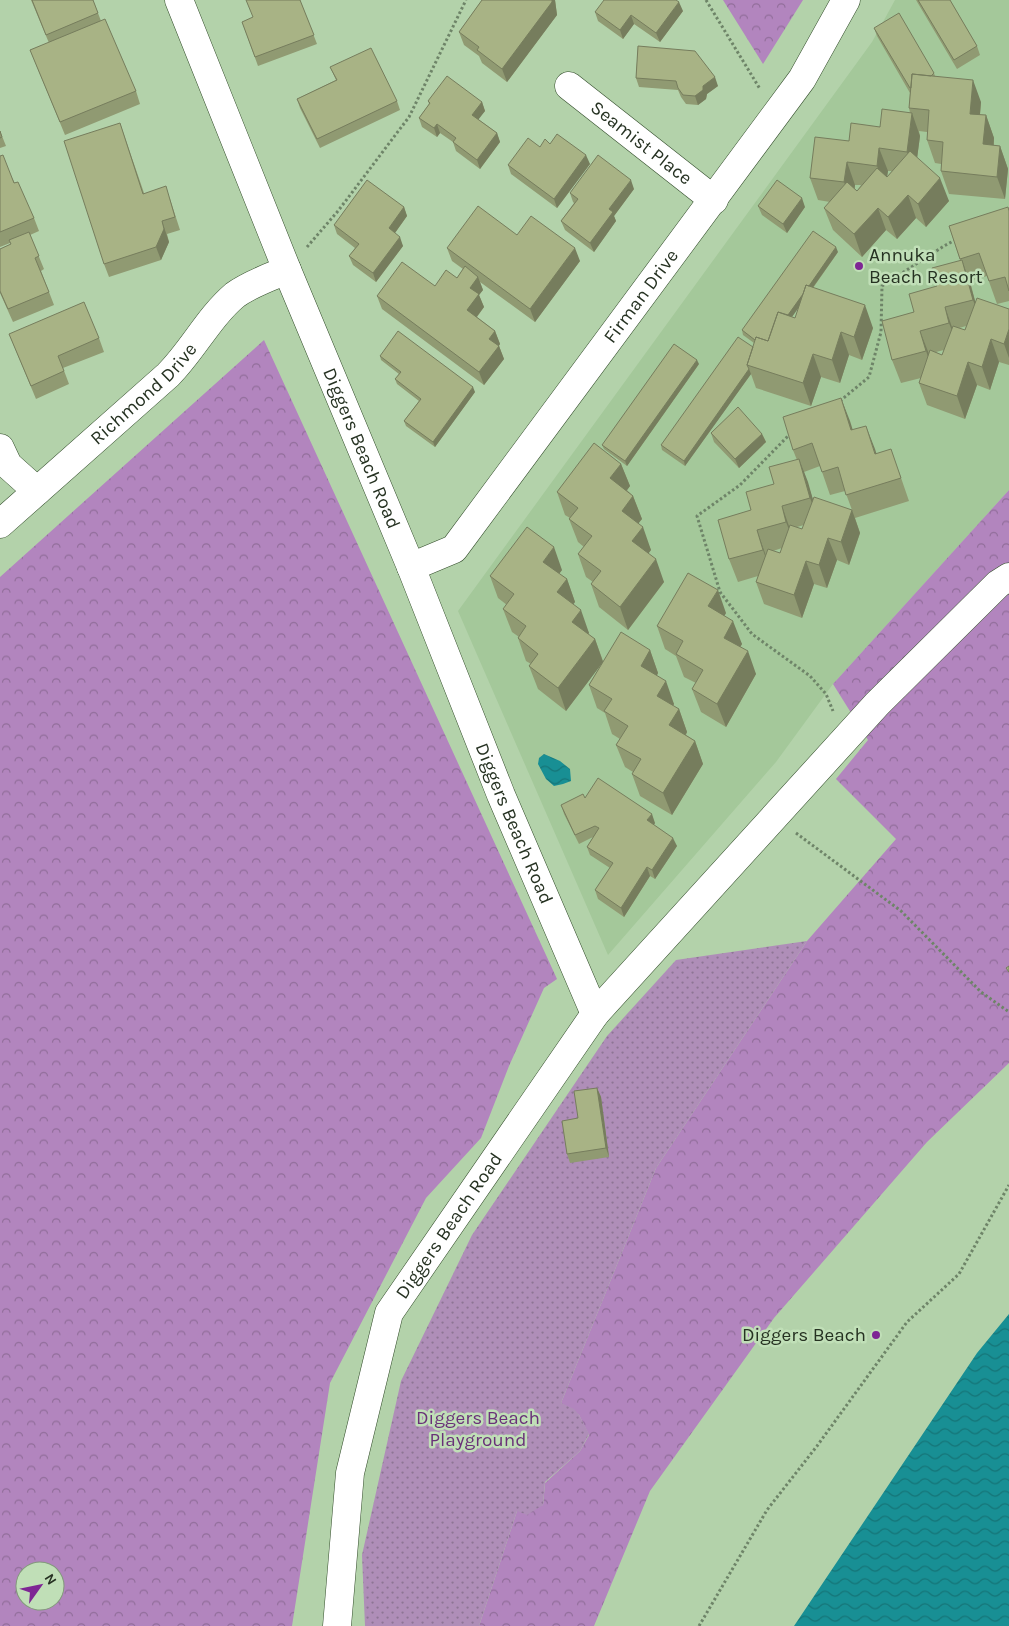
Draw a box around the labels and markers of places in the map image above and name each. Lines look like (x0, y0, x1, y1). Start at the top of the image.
place label: Annuka Beach Resort (869, 244, 983, 288)
marker: Annuka Beach Resort (853, 260, 865, 272)
place label: Diggers Beach (742, 1324, 866, 1346)
marker: Diggers Beach (870, 1329, 882, 1341)

